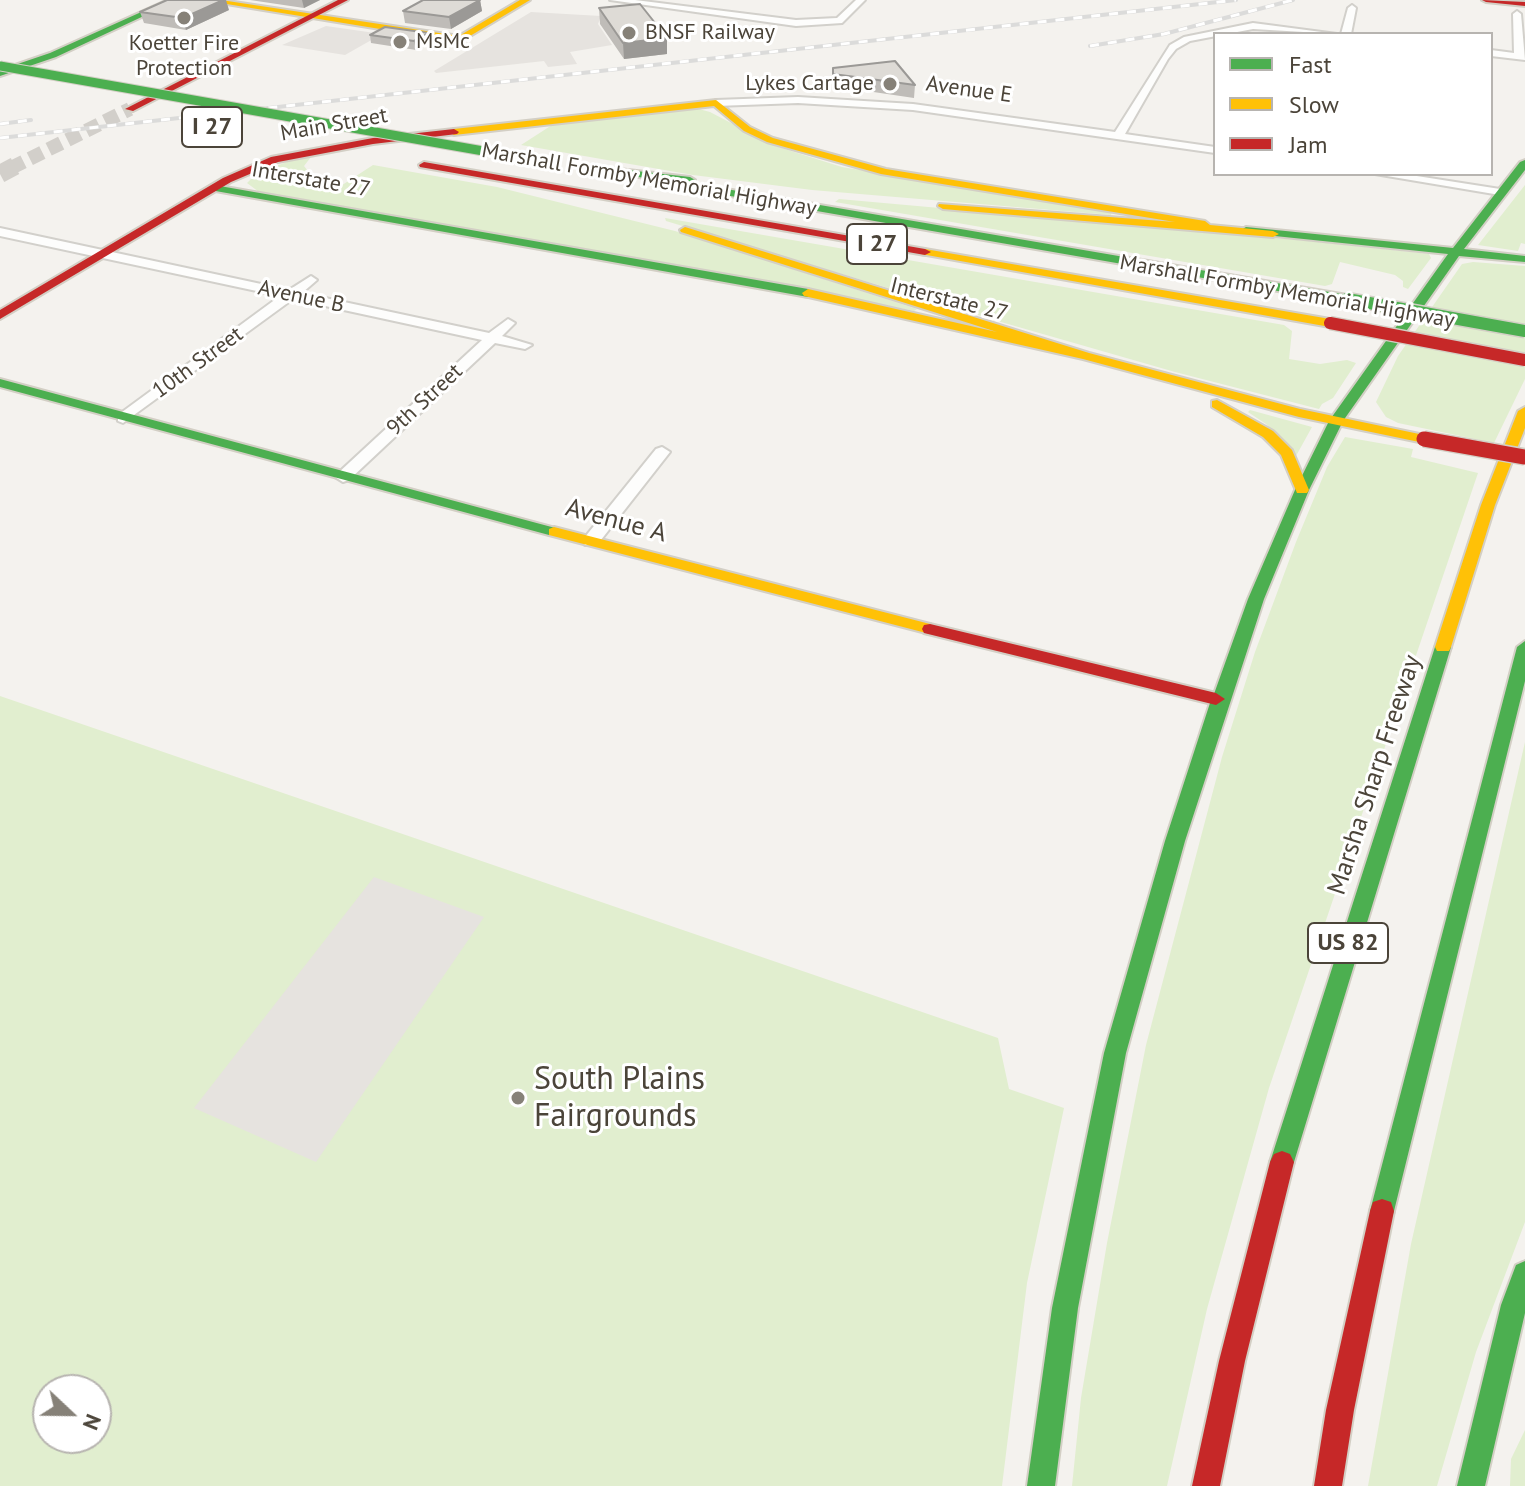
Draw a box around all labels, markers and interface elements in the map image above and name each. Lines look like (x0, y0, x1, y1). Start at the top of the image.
marker: Koetter Fire Protection (175, 9, 193, 27)
place label: BNSF Railway (645, 20, 775, 46)
marker: BNSF Railway (620, 24, 638, 42)
place label: MsMc (416, 29, 470, 55)
place label: Koetter Fire Protection (129, 31, 239, 82)
legend (1213, 32, 1493, 176)
marker: MsMc (391, 33, 409, 51)
text: Fast (1289, 49, 1332, 80)
place label: Lykes Cartage (745, 71, 874, 97)
street label: Avenue E (924, 71, 1014, 109)
marker: Lykes Cartage (881, 75, 899, 93)
text: Slow (1289, 89, 1339, 120)
street label: Main Street (278, 103, 390, 147)
road number: I 27 (182, 107, 242, 147)
text: Jam (1289, 129, 1327, 160)
street label: Marshall Formby Memorial Highway (479, 138, 819, 222)
street label: Interstate 27 (250, 157, 372, 203)
road number: I 27 (847, 224, 907, 264)
street label: Marshall Formby Memorial Highway (1117, 250, 1457, 334)
street label: Interstate 27 (887, 273, 1011, 327)
street label: Avenue B (255, 275, 347, 319)
street label: 10th Street (148, 321, 248, 405)
street label: 9th Street (382, 358, 468, 442)
street label: Avenue A (562, 493, 670, 549)
street label: Marsha Sharp Freeway (1321, 651, 1429, 899)
road number: US 82 (1308, 923, 1388, 963)
place label: South Plains Fairgrounds (534, 1061, 705, 1136)
marker: South Plains Fairgrounds (509, 1089, 527, 1107)
north arrow (32, 1374, 112, 1454)
text: N (77, 1410, 108, 1434)

